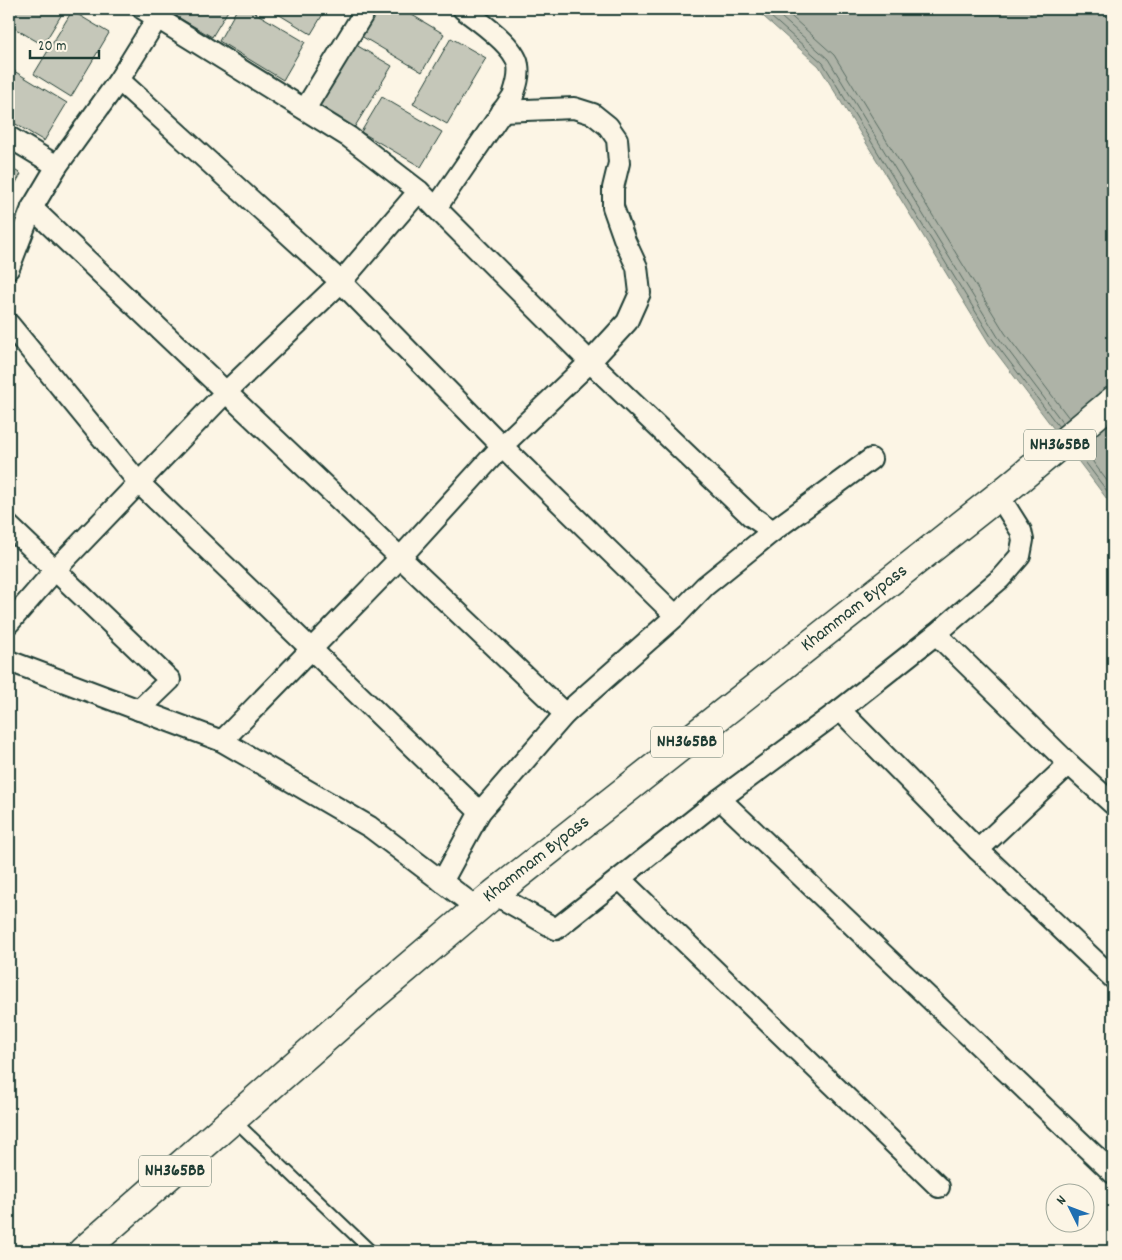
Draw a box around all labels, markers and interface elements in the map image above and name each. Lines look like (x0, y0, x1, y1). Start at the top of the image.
scale bar (30, 28, 99, 60)
text: 20 m (38, 36, 66, 58)
road number: NH365BB (1024, 430, 1096, 460)
street label: Khammam Bypass (796, 559, 914, 659)
road number: NH365BB (651, 726, 723, 758)
street label: Khammam Bypass (478, 810, 596, 910)
road number: NH365BB (139, 1156, 211, 1186)
north arrow (1044, 1182, 1094, 1232)
text: N (1052, 1191, 1072, 1210)

